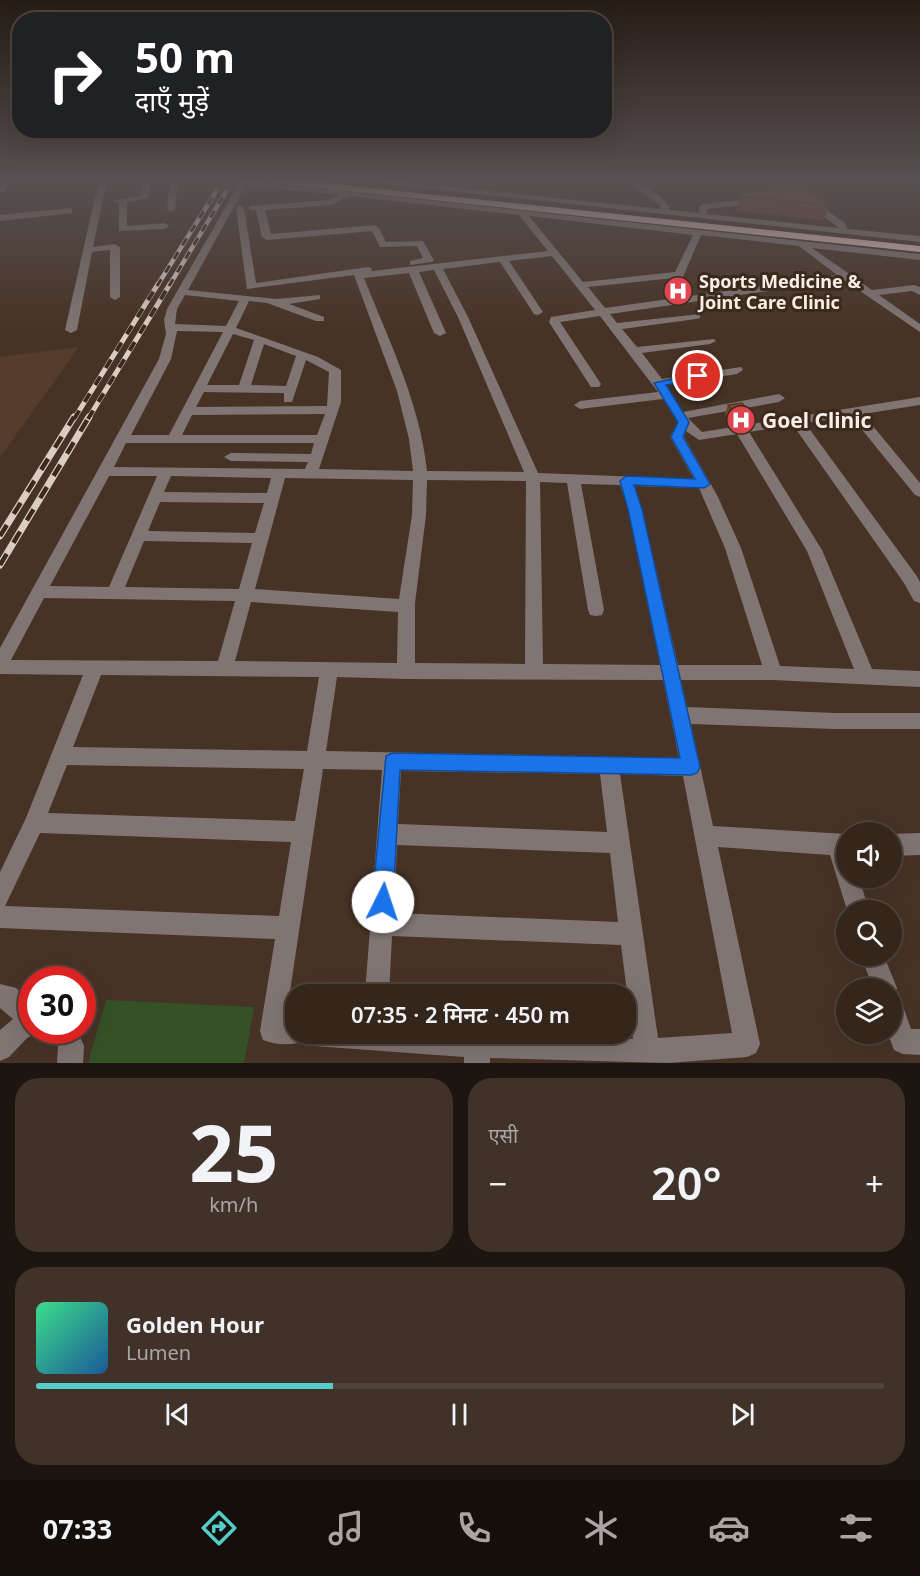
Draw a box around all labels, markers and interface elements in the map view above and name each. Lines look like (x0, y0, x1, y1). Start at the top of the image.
text: 50 m (135, 28, 235, 85)
icon: right (36, 36, 114, 114)
text: दाएँ मुड़ें (135, 82, 209, 119)
place label: Sports Medicine & Joint Care Clinic (697, 269, 861, 314)
hospital icon: Sports Medicine & Joint Care Clinic (662, 275, 694, 307)
pin (672, 350, 723, 401)
icon: arrive (681, 359, 714, 392)
hospital icon: Goel Clinic (725, 404, 757, 436)
place label: Goel Clinic (762, 406, 872, 434)
map controls (836, 822, 902, 1044)
button: sound (836, 822, 902, 888)
position arrow (351, 870, 415, 934)
button: search (836, 900, 902, 966)
speed limit sign: 30 (18, 966, 96, 1044)
button: layers (836, 978, 902, 1044)
text: 07:35 · 2 मिनट · 450 m (351, 999, 570, 1029)
text: 25 (189, 1099, 278, 1205)
text: एसी (489, 1122, 518, 1149)
text: 20° (651, 1152, 722, 1213)
text: − (489, 1161, 507, 1206)
text: + (865, 1161, 884, 1206)
text: km/h (209, 1191, 258, 1218)
text: Golden Hour (126, 1309, 264, 1339)
text: Lumen (126, 1339, 191, 1366)
icon: previous (161, 1398, 194, 1431)
icon: pause (443, 1398, 476, 1431)
icon: next (726, 1398, 759, 1431)
icon: directions (198, 1507, 240, 1549)
icon: music (325, 1507, 367, 1549)
icon: phone (453, 1507, 495, 1549)
icon: climate (580, 1507, 622, 1549)
icon: car (708, 1507, 750, 1549)
icon: filters (835, 1507, 877, 1549)
text: 07:33 (43, 1510, 112, 1547)

